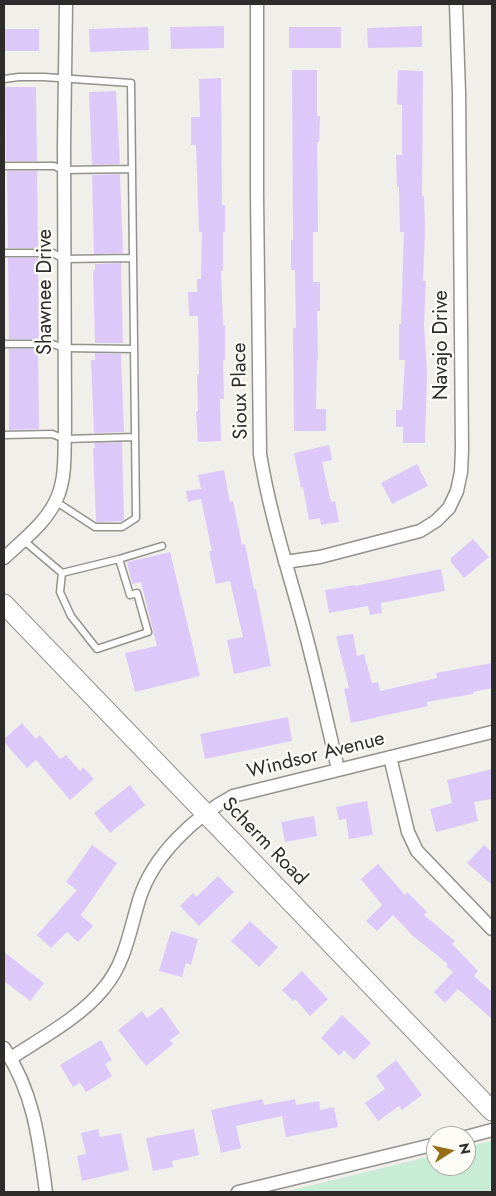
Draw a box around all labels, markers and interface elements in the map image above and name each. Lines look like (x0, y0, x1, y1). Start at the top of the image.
street label: Shawnee Drive (34, 229, 58, 355)
street label: Navajo Drive (430, 290, 454, 400)
street label: Sioux Place (228, 342, 254, 440)
street label: Windsor Avenue (245, 727, 387, 785)
street label: Scherm Road (216, 793, 312, 891)
north arrow (426, 1126, 476, 1176)
text: N (454, 1141, 476, 1156)

